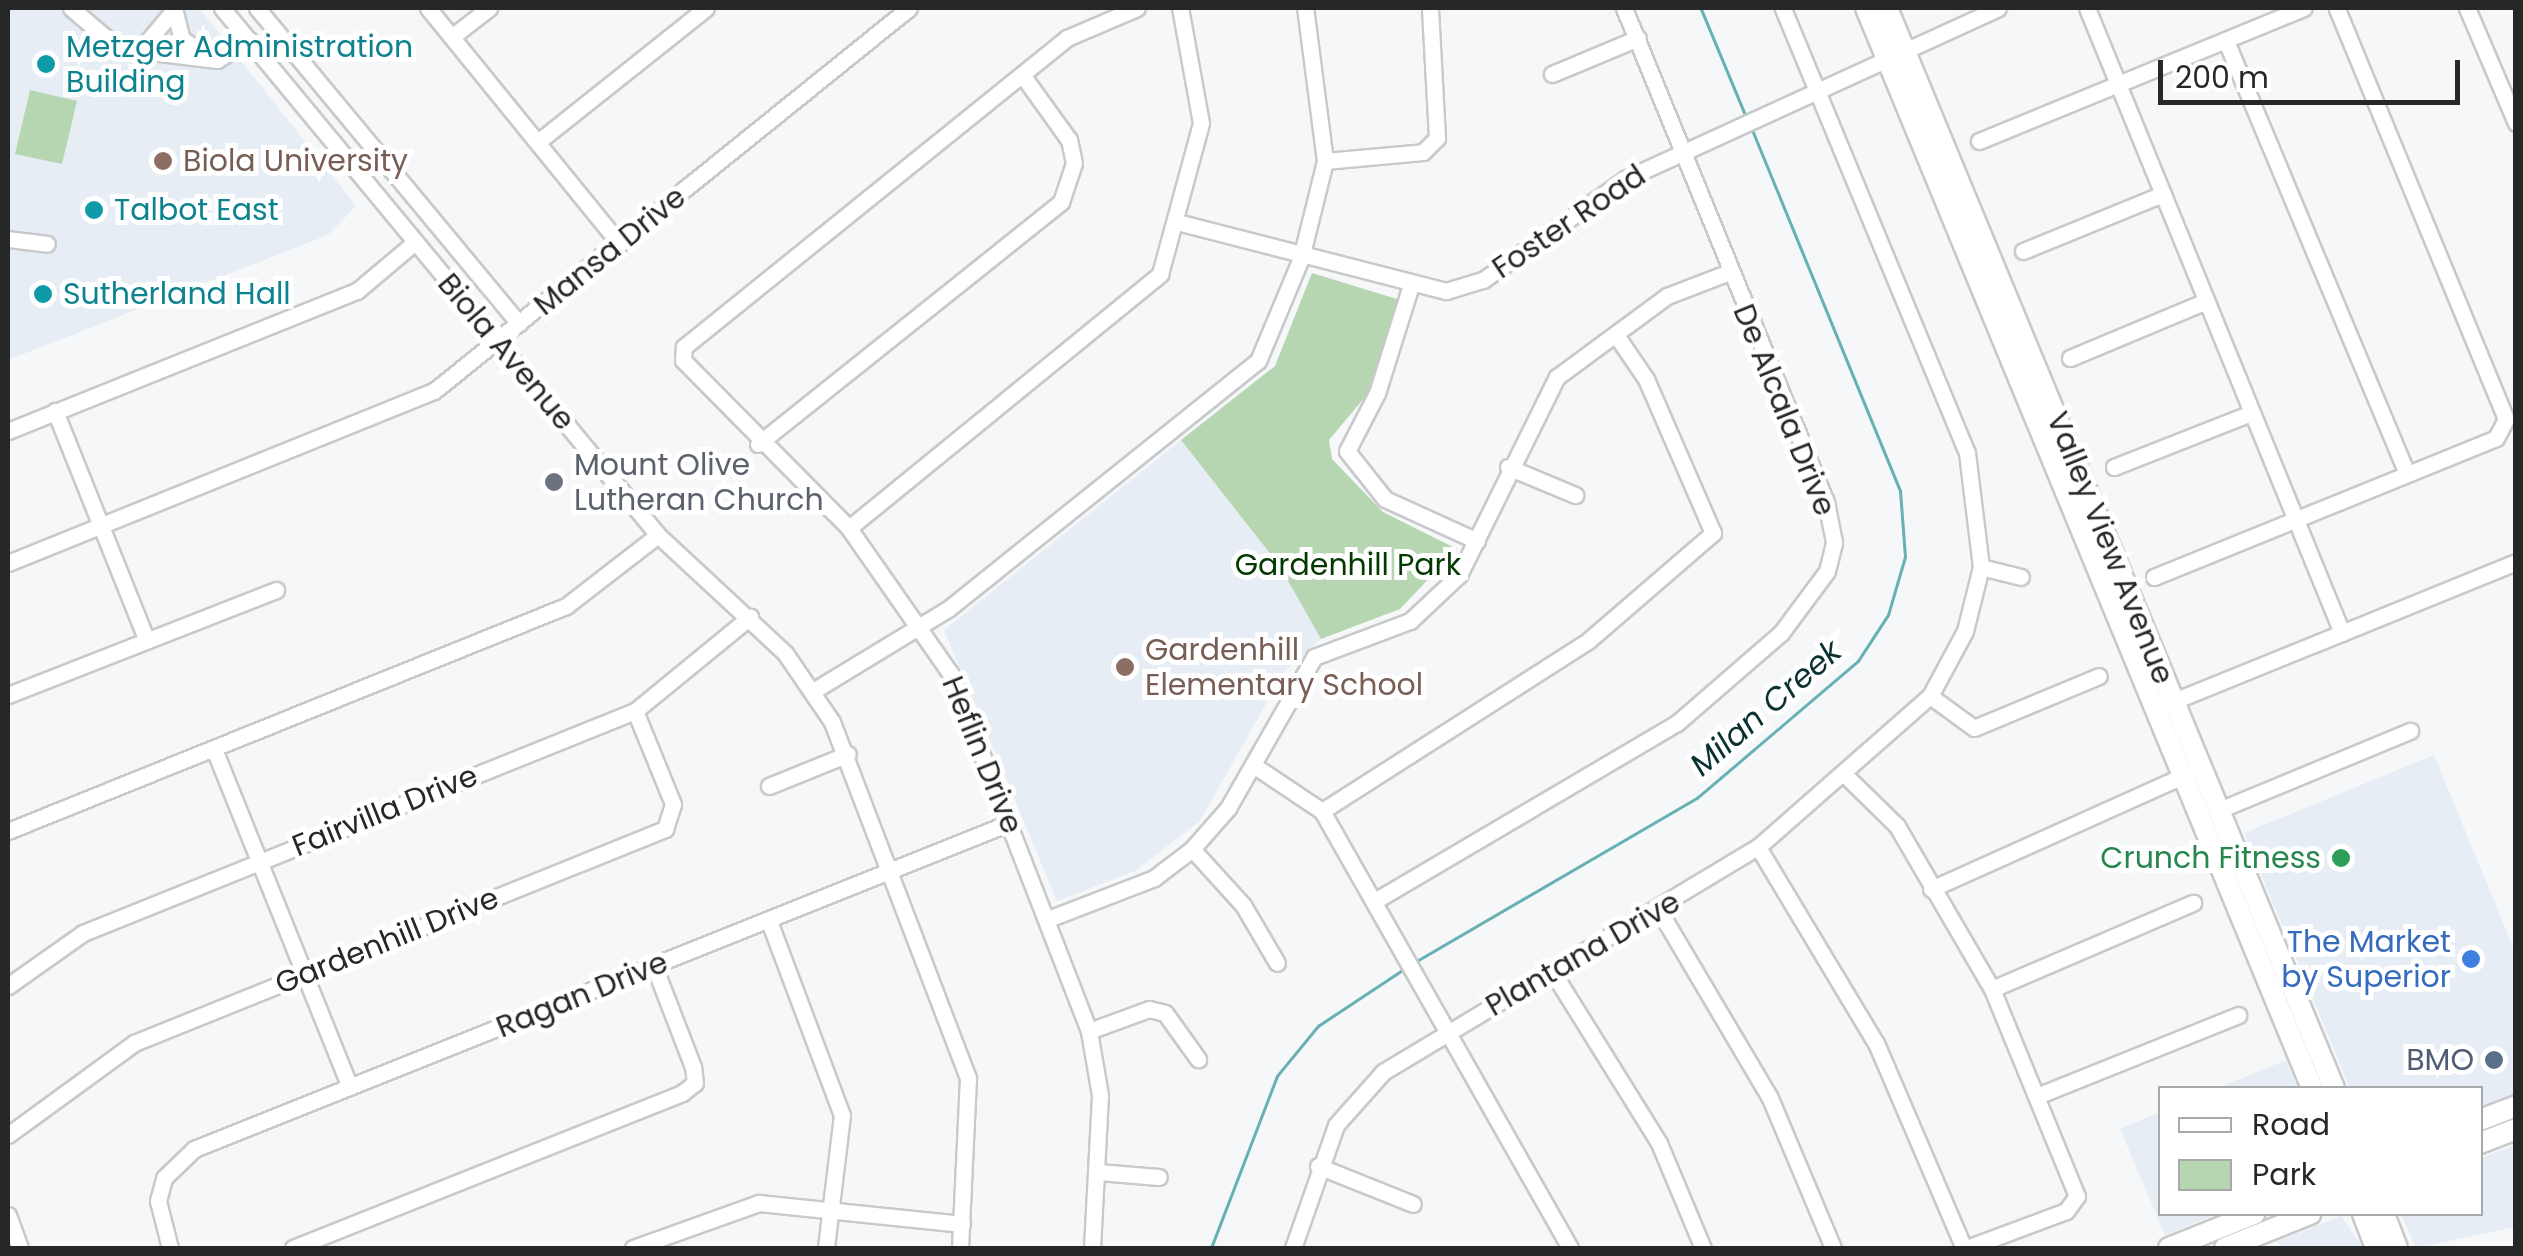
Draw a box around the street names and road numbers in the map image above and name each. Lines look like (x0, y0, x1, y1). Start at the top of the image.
street label: Foster Road (1486, 158, 1652, 286)
street label: Mansa Drive (527, 179, 693, 323)
street label: Biola Avenue (430, 266, 582, 438)
street label: De Alcala Drive (1725, 299, 1843, 521)
street label: Valley View Avenue (2039, 407, 2181, 689)
street label: Heflin Drive (934, 671, 1030, 839)
street label: Fairvilla Drive (287, 758, 483, 864)
street label: Gardenhill Drive (270, 880, 504, 1002)
street label: Plantana Drive (1480, 884, 1686, 1024)
street label: Ragan Drive (491, 944, 673, 1046)

